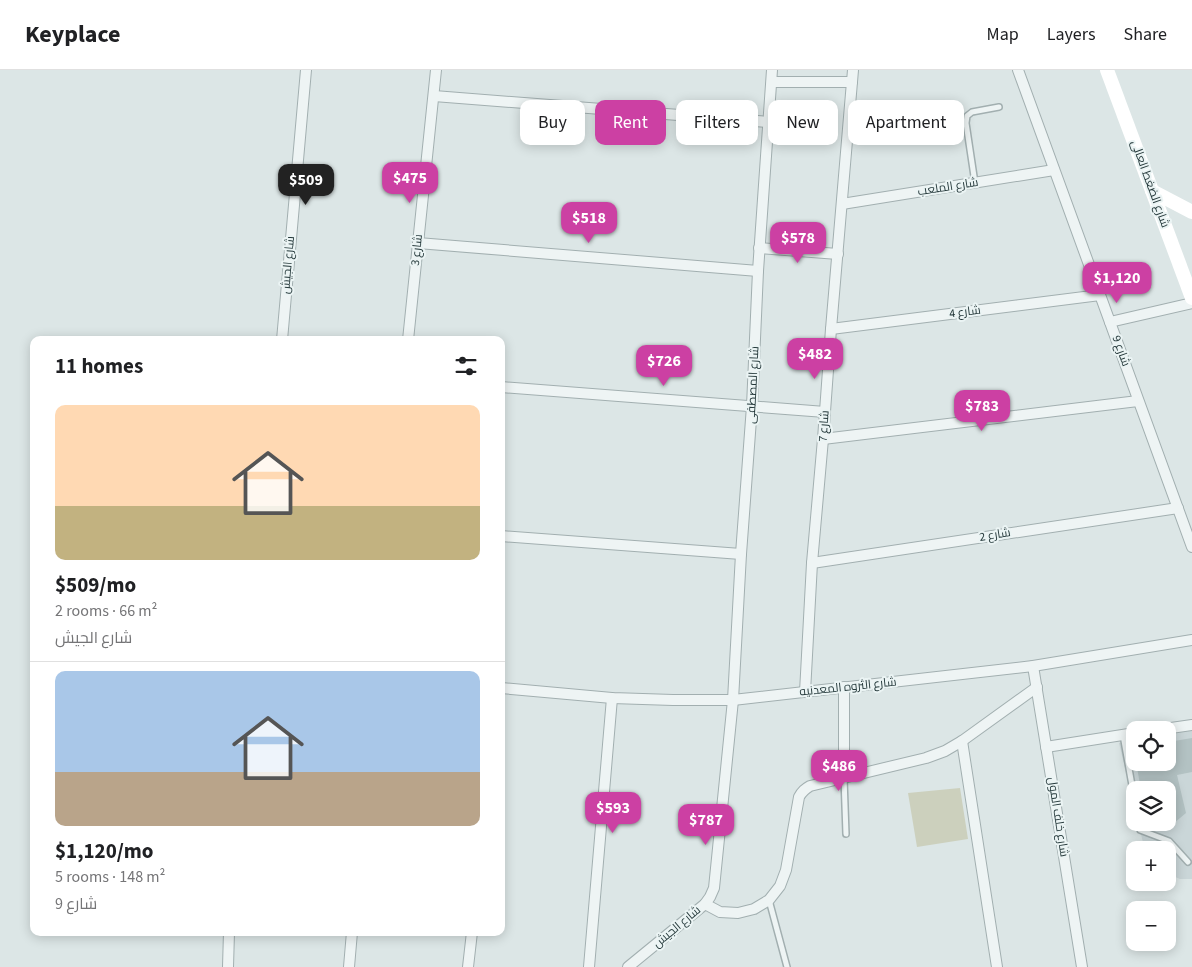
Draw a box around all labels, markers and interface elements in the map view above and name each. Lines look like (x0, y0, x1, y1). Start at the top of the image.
text: Keyplace (25, 17, 120, 52)
text: Map (987, 22, 1019, 47)
text: Layers (1047, 22, 1096, 47)
text: Share (1124, 22, 1167, 47)
chip: Buy (520, 100, 585, 145)
chip: Rent (595, 100, 666, 145)
chip: Filters (676, 100, 758, 145)
chip: New (768, 100, 838, 145)
chip: Apartment (848, 100, 964, 145)
street label: شارع الضغط العالى (1126, 138, 1174, 230)
pin: $475 (380, 162, 440, 204)
pin: $509 (276, 164, 336, 206)
text: $475 (393, 167, 427, 189)
text: $509 (289, 169, 323, 191)
street label: شارع الملعب (916, 174, 980, 200)
pin: $518 (559, 202, 619, 244)
text: $518 (572, 207, 606, 229)
pin: $578 (768, 222, 828, 264)
text: $578 (781, 227, 815, 249)
street label: شارع 3 (407, 233, 427, 267)
street label: شارع الجيش (277, 235, 299, 295)
pin: $1,120 (1076, 262, 1158, 304)
text: $1,120 (1093, 267, 1141, 289)
street label: شارع 4 (948, 302, 982, 322)
street label: شارع 9 (1108, 333, 1134, 369)
pin: $482 (785, 338, 845, 380)
text: $482 (798, 343, 832, 365)
pin: $726 (634, 344, 694, 387)
street label: شارع المصطفى (742, 346, 764, 424)
text: $726 (647, 350, 681, 372)
text: 11 homes (55, 351, 143, 381)
icon: filters (452, 352, 480, 380)
pin: $783 (952, 390, 1012, 432)
text: $783 (965, 395, 999, 417)
street label: شارع 7 (814, 410, 834, 442)
icon: home (223, 438, 313, 528)
street label: شارع 2 (978, 524, 1012, 546)
text: $509/mo (55, 570, 136, 600)
text: 2 rooms · 66 m² (55, 600, 157, 622)
text: شارع الجيش (55, 627, 132, 649)
street label: شارع الثروه المعدنيه (799, 673, 897, 701)
icon: home (223, 703, 313, 793)
map controls (1126, 721, 1176, 951)
button: locate (1126, 721, 1176, 771)
pin: $486 (809, 750, 869, 792)
text: $486 (822, 755, 856, 777)
street label: شارع خلف المول (1043, 776, 1073, 858)
button: layers (1126, 781, 1176, 831)
pin: $593 (583, 792, 643, 834)
text: $593 (596, 797, 630, 819)
pin: $787 (676, 804, 736, 846)
text: $787 (689, 809, 723, 831)
text: $1,120/mo (55, 836, 154, 866)
button: + (1126, 841, 1176, 891)
text: 5 rooms · 148 m² (55, 866, 165, 888)
text: شارع 9 (55, 893, 97, 915)
button: − (1126, 901, 1176, 951)
street label: شارع الجيش (649, 902, 705, 952)

